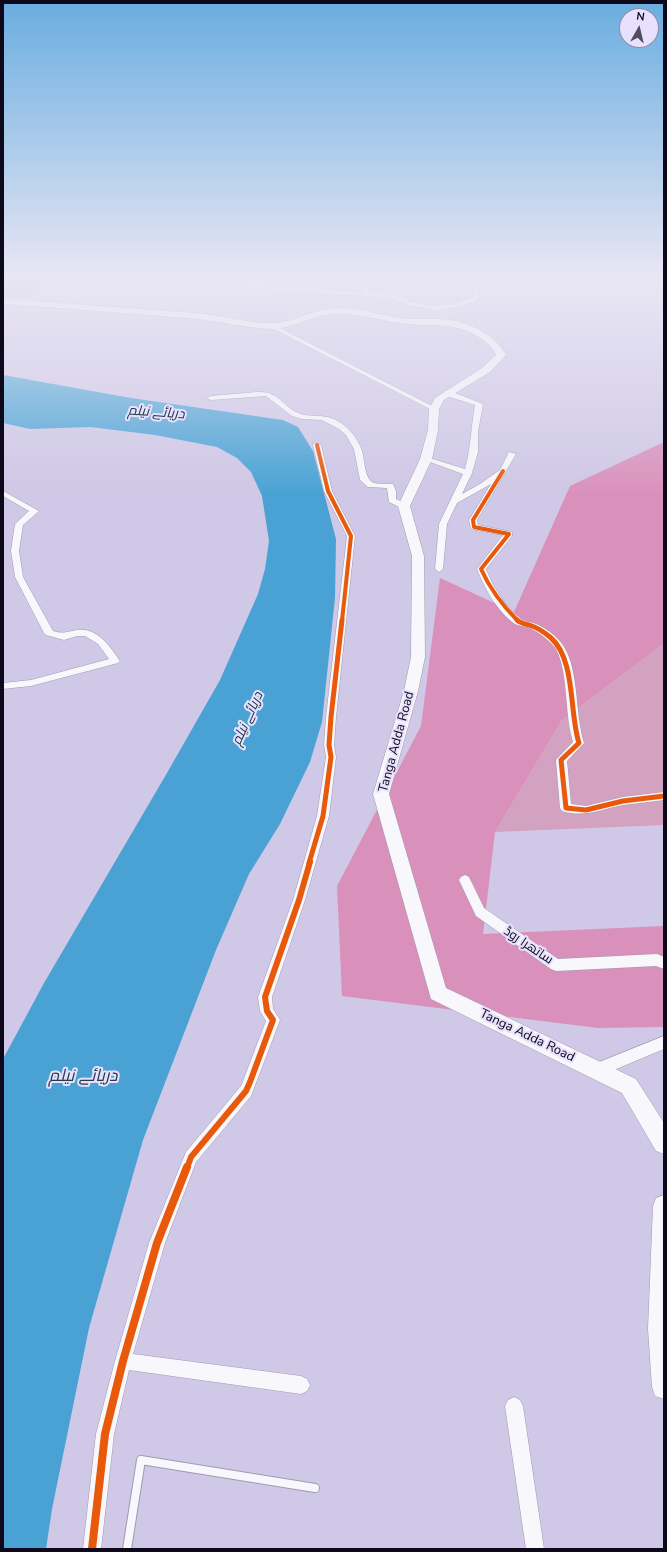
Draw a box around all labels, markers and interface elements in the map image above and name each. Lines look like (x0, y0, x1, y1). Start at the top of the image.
north arrow (619, 8, 659, 48)
text: N (635, 9, 646, 25)
water label: دریائے نیلم (127, 403, 185, 423)
water label: دریائے نیلم (229, 690, 267, 748)
street label: Tanga Adda Road (376, 690, 418, 794)
street label: ساتھرا روڈ (500, 924, 556, 968)
street label: Tanga Adda Road (477, 1006, 577, 1066)
water label: دریائے نیلم (48, 1067, 118, 1087)

